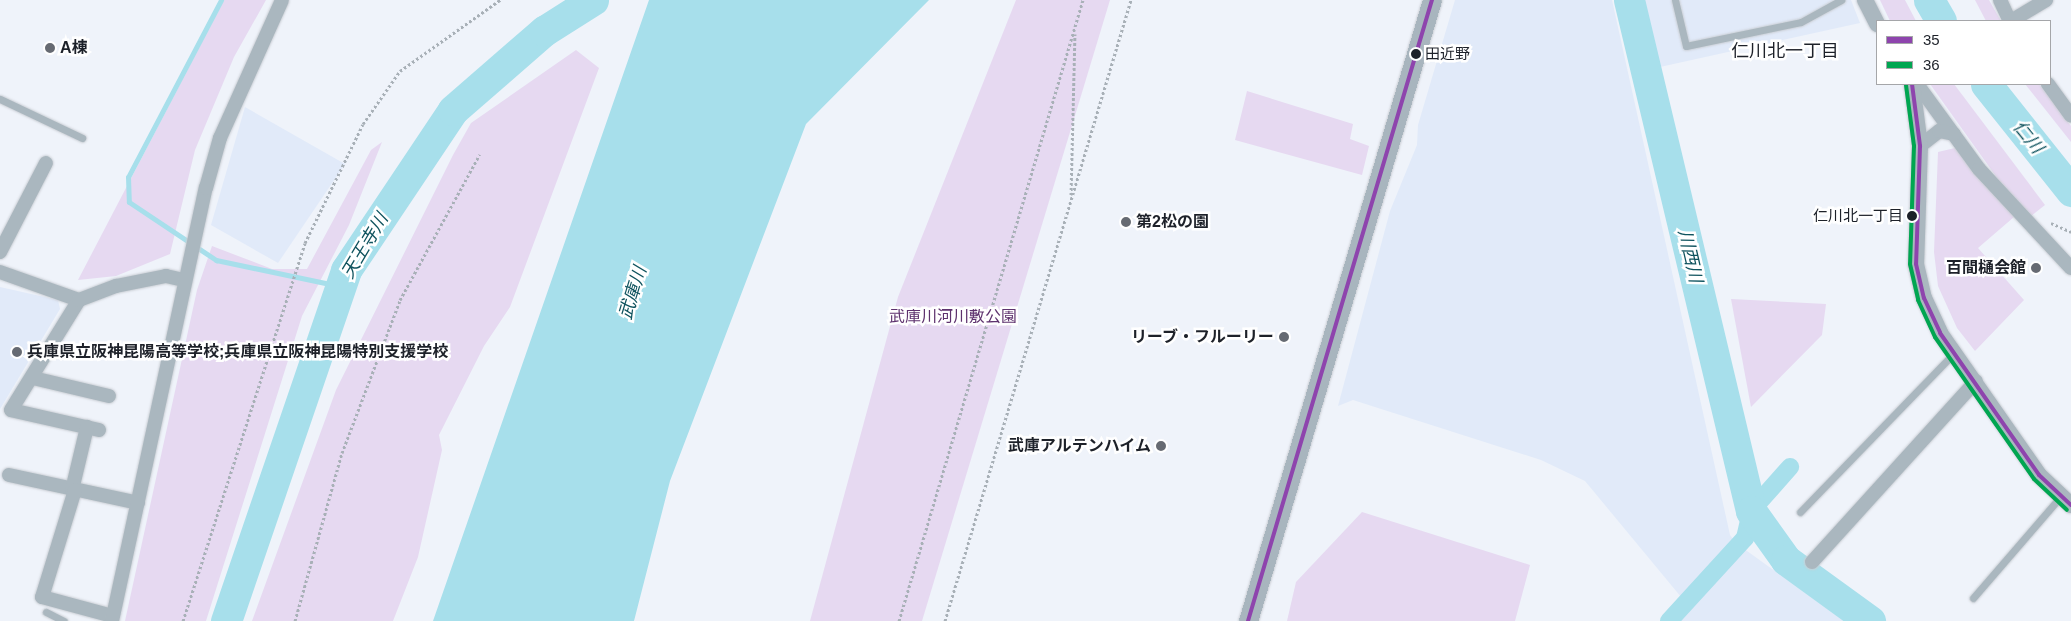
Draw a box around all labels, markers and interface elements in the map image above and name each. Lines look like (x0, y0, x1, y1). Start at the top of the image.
legend (1876, 20, 2051, 85)
text: 35 (1923, 31, 1940, 48)
place label: A棟 (60, 38, 88, 58)
district label: 仁川北一丁目 (1731, 40, 1839, 62)
marker: A棟 (44, 42, 56, 54)
place label: 田近野 (1425, 45, 1470, 63)
marker: 田近野 (1411, 49, 1421, 59)
text: 36 (1923, 56, 1940, 73)
water label: 仁川 (2008, 116, 2048, 158)
place label: 仁川北一丁目 (1813, 207, 1903, 225)
water label: 天王寺川 (337, 210, 393, 282)
marker: 仁川北一丁目 (1907, 211, 1917, 221)
place label: 第2松の園 (1136, 212, 1209, 232)
marker: 第2松の園 (1120, 216, 1132, 228)
water label: 川西川 (1673, 227, 1707, 285)
place label: 百間樋会館 (1946, 258, 2026, 278)
marker: 百間樋会館 (2030, 262, 2042, 274)
water label: 武庫川 (615, 264, 651, 322)
park label: 武庫川河川敷公園 (889, 307, 1017, 327)
place label: リーブ・フルーリー (1130, 327, 1274, 347)
marker: リーブ・フルーリー (1278, 331, 1290, 343)
place label: 兵庫県立阪神昆陽高等学校;兵庫県立阪神昆陽特別支援学校 (27, 342, 448, 362)
marker: 兵庫県立阪神昆陽高等学校;兵庫県立阪神昆陽特別支援学校 (11, 346, 23, 358)
place label: 武庫アルテンハイム (1007, 436, 1151, 456)
marker: 武庫アルテンハイム (1155, 440, 1167, 452)

